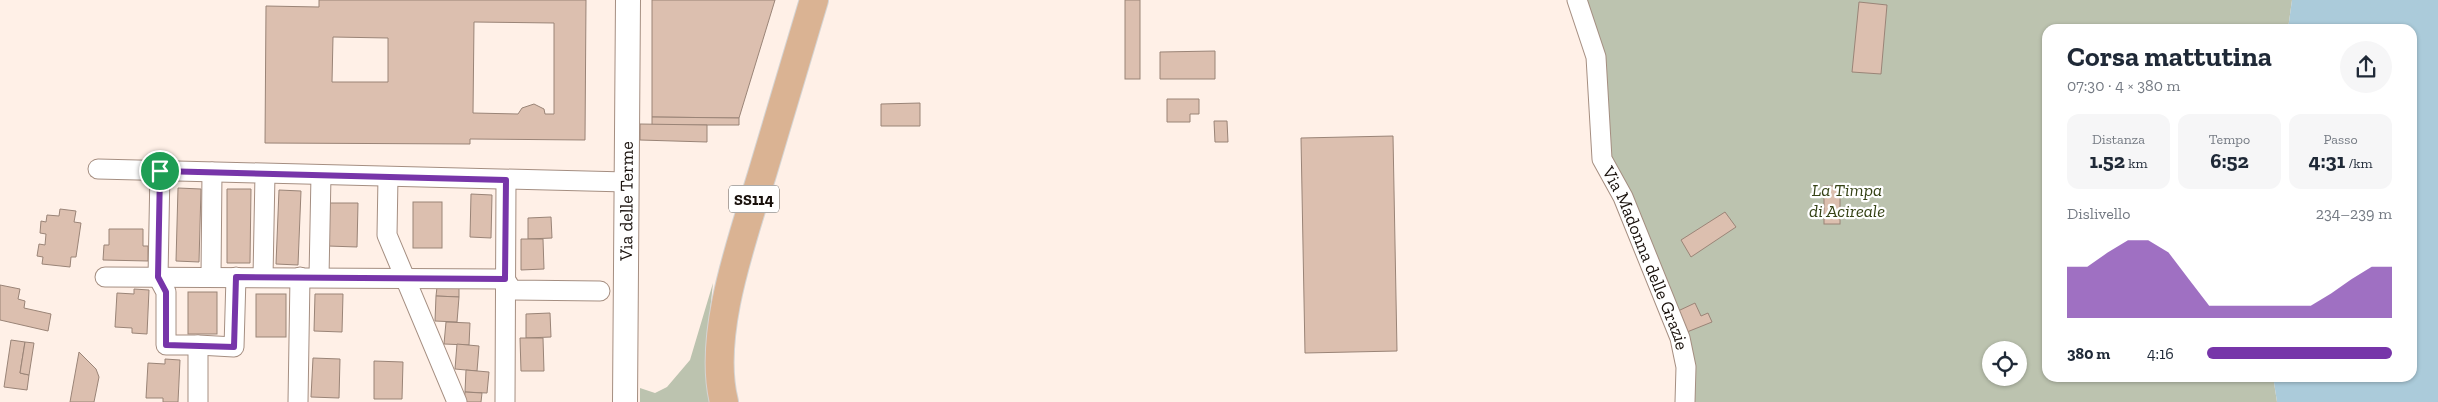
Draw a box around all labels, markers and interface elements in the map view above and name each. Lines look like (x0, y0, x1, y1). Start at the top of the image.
text: Corsa mattutina (2067, 40, 2272, 73)
button: share (2340, 41, 2392, 93)
text: 07:30 · 4 × 380 m (2067, 76, 2180, 95)
text: Distanza (2092, 131, 2145, 148)
text: Tempo (2209, 131, 2250, 148)
text: Passo (2323, 131, 2358, 148)
street label: Via delle Terme (615, 141, 638, 262)
text: 1.52 (2089, 148, 2125, 173)
text: 6:52 (2210, 148, 2249, 173)
text: 4:31 (2308, 148, 2345, 173)
pin (139, 150, 181, 192)
text: km (2125, 155, 2148, 172)
text: /km (2345, 155, 2373, 172)
icon: arrive (146, 157, 174, 185)
street label: Via Madonna delle Grazie (1597, 162, 1693, 352)
park label: La Timpa di Acireale (1809, 179, 1885, 222)
road number: SS114 (729, 185, 779, 212)
text: Dislivello (2067, 204, 2130, 223)
text: 234–239 m (2316, 204, 2392, 223)
map controls (1982, 341, 2027, 386)
button: locate (1982, 341, 2027, 386)
text: 380 m (2067, 344, 2110, 363)
text: 4:16 (2147, 344, 2174, 363)

